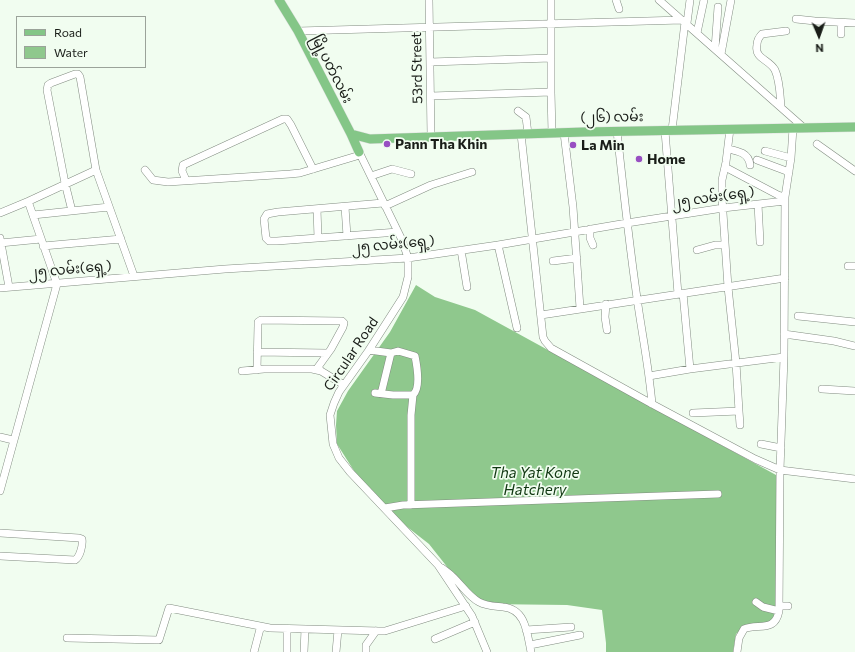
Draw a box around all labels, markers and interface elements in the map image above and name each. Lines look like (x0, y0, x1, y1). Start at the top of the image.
legend (16, 16, 146, 68)
north arrow (799, 16, 839, 56)
text: Road (54, 25, 82, 39)
street label: မြို့ပတ်လမ်း (308, 32, 356, 106)
street label: 53rd Street (408, 32, 426, 104)
text: N (815, 42, 824, 55)
text: Water (54, 45, 88, 59)
street label: (၂၆) လမ်း (580, 108, 644, 126)
place label: Pann Tha Khin (395, 136, 487, 152)
place label: La Min (581, 137, 625, 153)
marker: Pann Tha Khin (382, 139, 392, 149)
marker: La Min (568, 140, 578, 150)
place label: Home (647, 151, 685, 167)
marker: Home (634, 154, 644, 164)
street label: ၂၅ လမ်း(ရှေ့) (671, 183, 755, 211)
street label: ၂၅ လမ်း(ရှေ့) (351, 232, 435, 256)
street label: ၂၅ လမ်း(ရှေ့) (28, 257, 112, 281)
street label: Circular Road (320, 314, 382, 394)
water label: Tha Yat Kone Hatchery (491, 464, 579, 499)

